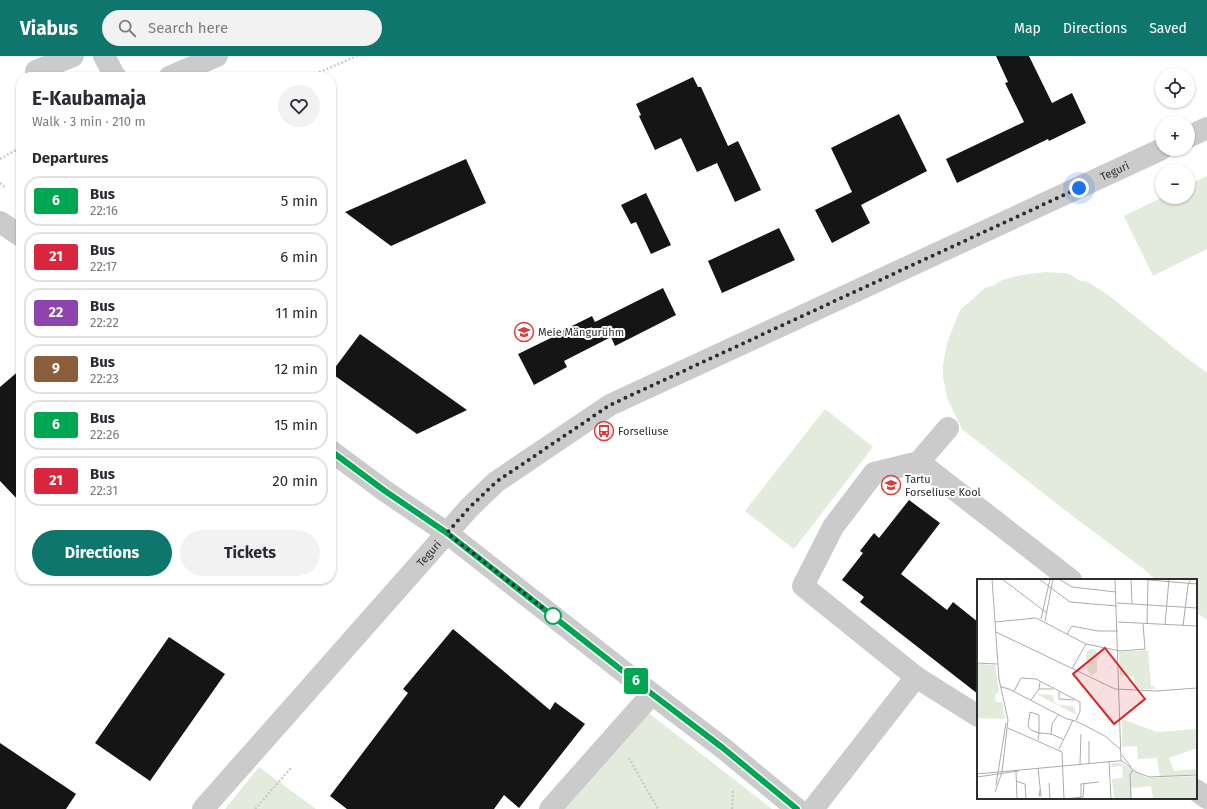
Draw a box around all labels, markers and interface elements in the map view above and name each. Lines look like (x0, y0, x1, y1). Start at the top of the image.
search box (102, 10, 382, 46)
text: Viabus (20, 17, 78, 40)
icon: search (116, 17, 138, 39)
text: Search here (148, 19, 228, 37)
text: Map (1014, 20, 1041, 37)
text: Directions (1063, 20, 1127, 37)
text: Saved (1149, 20, 1187, 37)
map controls (1155, 68, 1195, 204)
button: locate (1155, 68, 1195, 108)
button: heart (278, 85, 320, 127)
text: E-Kaubamaja (32, 87, 146, 110)
text: Walk · 3 min · 210 m (32, 114, 146, 129)
button: + (1155, 116, 1195, 156)
text: Departures (32, 149, 109, 167)
street label: Teguri (1098, 159, 1131, 184)
button: − (1155, 164, 1195, 204)
your location (1069, 178, 1089, 198)
text: Bus (90, 185, 115, 203)
text: 6 (52, 192, 60, 209)
text: 5 min (281, 192, 318, 210)
text: 22:16 (90, 203, 118, 218)
text: Bus (90, 241, 115, 259)
text: 21 (49, 248, 63, 265)
text: 6 min (280, 248, 318, 266)
text: 22:17 (90, 259, 117, 274)
text: Bus (90, 297, 115, 315)
text: 22 (49, 304, 63, 321)
text: 11 min (275, 304, 318, 322)
text: 22:22 (90, 315, 119, 330)
school or university icon: Meie Mängurühm (513, 321, 535, 343)
place label: Meie Mängurühm (538, 326, 624, 339)
text: Bus (90, 353, 115, 371)
text: 9 (52, 360, 60, 377)
text: 12 min (274, 360, 318, 378)
text: 22:23 (90, 371, 119, 386)
text: Bus (90, 409, 115, 427)
text: 6 (52, 416, 60, 433)
text: 15 min (274, 416, 318, 434)
bus stop icon: Forseliuse (593, 420, 615, 442)
place label: Forseliuse (618, 425, 669, 438)
text: 22:26 (90, 427, 119, 442)
text: Bus (90, 465, 115, 483)
text: 21 (49, 472, 63, 489)
text: 20 min (272, 472, 318, 490)
place label: Tartu Forseliuse Kool (905, 473, 981, 499)
school or university icon: Tartu Forseliuse Kool (880, 474, 902, 496)
text: 22:31 (90, 483, 118, 498)
button: Directions (32, 530, 172, 576)
button: Tickets (180, 530, 320, 576)
street label: Teguri (414, 538, 444, 570)
inset map (977, 579, 1197, 799)
unlabelled marker (544, 607, 562, 625)
line badge: 6 (623, 668, 649, 694)
text: 6 (632, 672, 640, 689)

